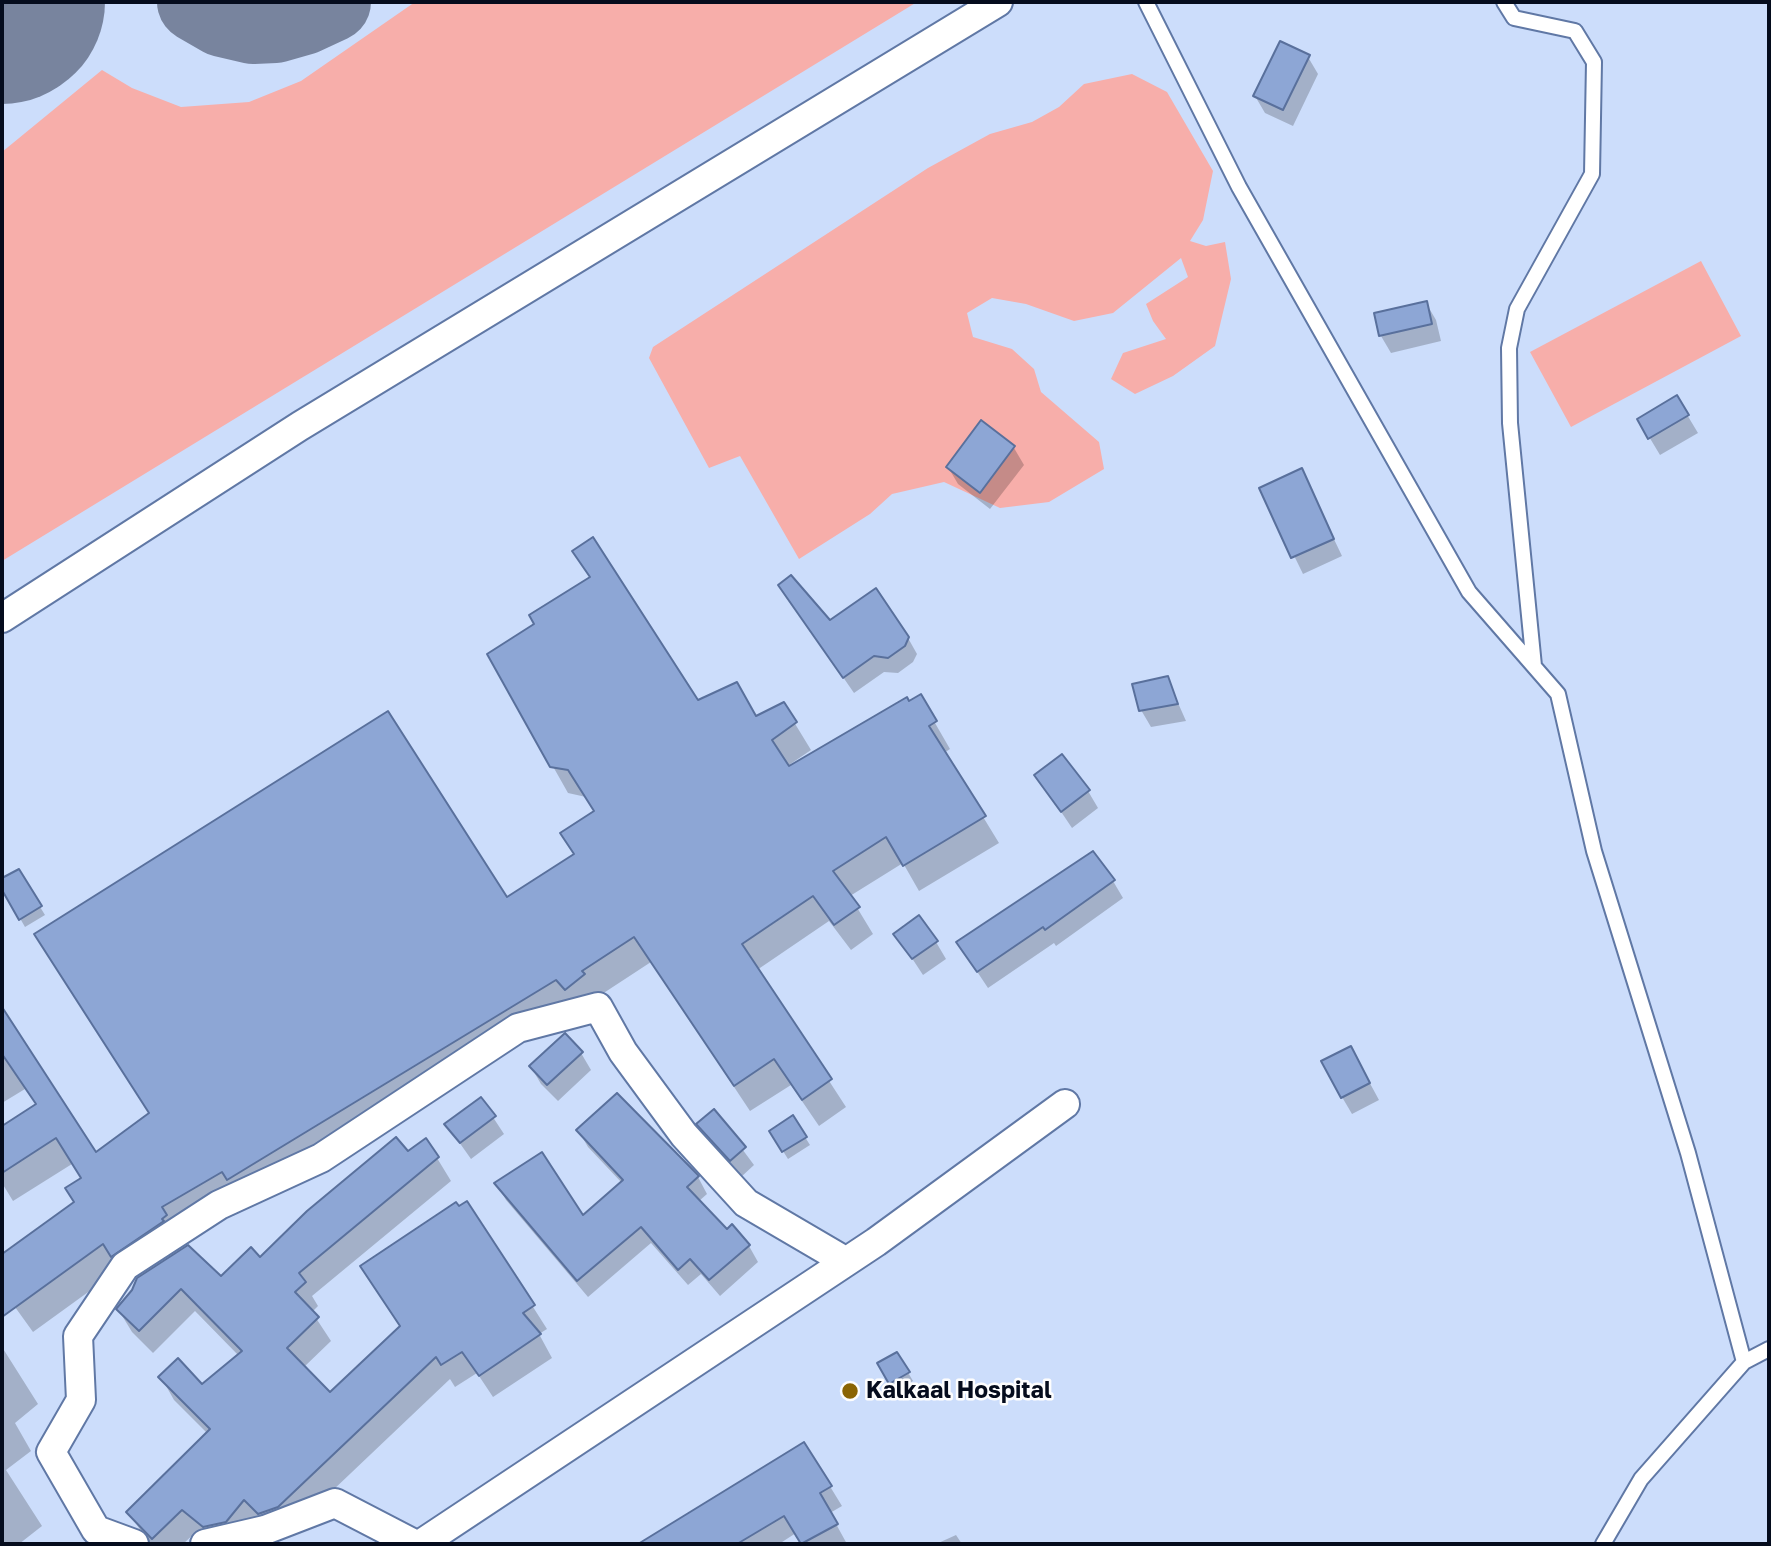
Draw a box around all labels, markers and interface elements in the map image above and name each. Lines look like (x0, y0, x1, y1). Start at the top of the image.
place label: Kalkaal Hospital (866, 1377, 1052, 1405)
marker: Kalkaal Hospital (840, 1381, 860, 1401)

